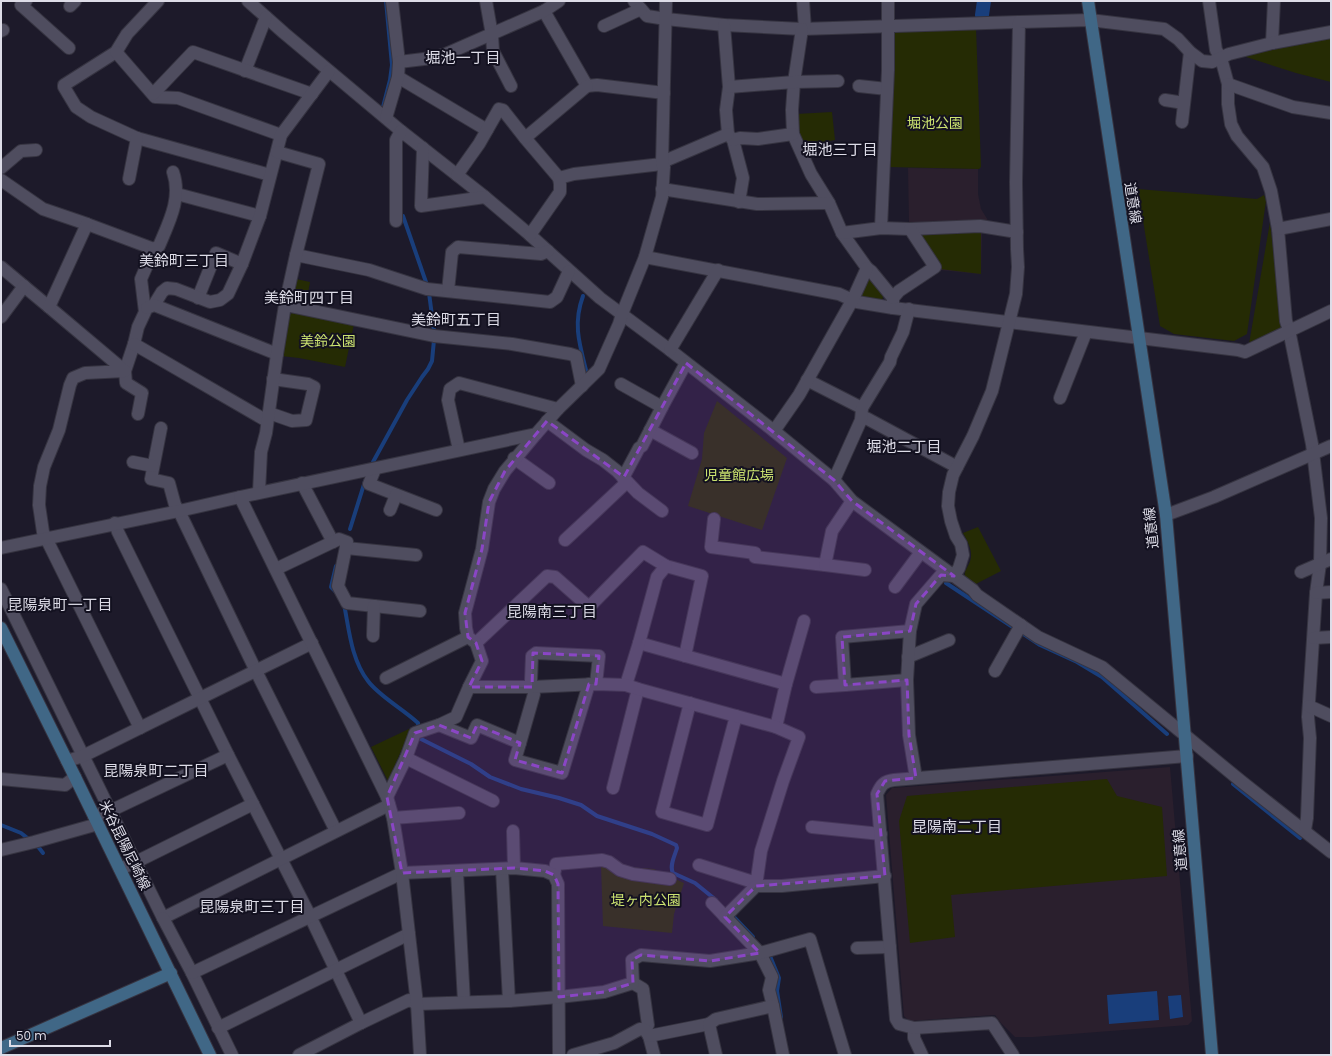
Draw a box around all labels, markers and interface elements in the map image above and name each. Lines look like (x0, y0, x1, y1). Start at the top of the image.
district label: 堀池一丁目 (425, 47, 501, 68)
park label: 堀池公園 (907, 113, 963, 133)
district label: 堀池三丁目 (802, 139, 878, 160)
street label: 道意線 (1120, 181, 1146, 225)
district label: 美鈴町三丁目 (139, 250, 229, 271)
district label: 美鈴町四丁目 (264, 287, 354, 308)
district label: 美鈴町五丁目 (411, 309, 501, 330)
park label: 美鈴公園 (300, 331, 356, 351)
district label: 堀池二丁目 (866, 436, 942, 457)
park label: 児童館広場 (704, 465, 774, 485)
street label: 道意線 (1139, 506, 1163, 550)
district label: 昆陽泉町一丁目 (7, 594, 113, 615)
district label: 昆陽南三丁目 (507, 601, 597, 622)
district label: 昆陽泉町二丁目 (103, 760, 209, 781)
street label: 米谷昆陽尼崎線 (95, 797, 155, 893)
district label: 昆陽南二丁目 (912, 816, 1002, 837)
street label: 道意線 (1168, 828, 1192, 872)
park label: 堤ヶ内公園 (611, 890, 681, 910)
district label: 昆陽泉町三丁目 (199, 896, 305, 917)
scale bar (10, 1022, 110, 1048)
text: 50 m (16, 1027, 47, 1044)

